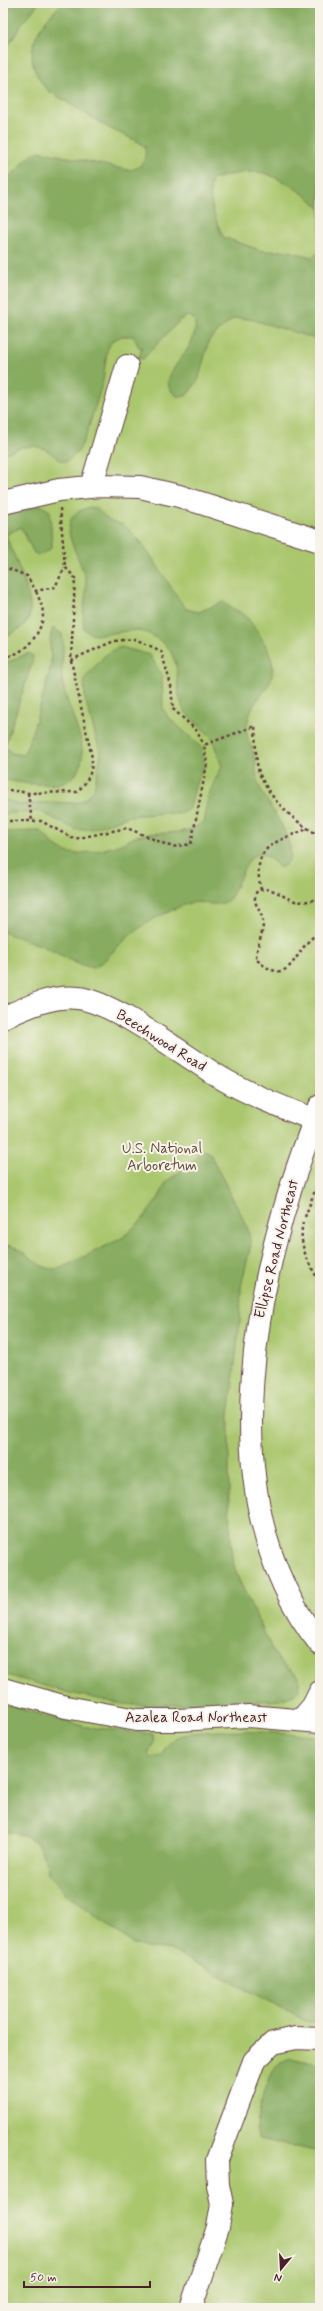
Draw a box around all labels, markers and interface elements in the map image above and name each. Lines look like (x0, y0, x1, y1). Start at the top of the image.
street label: Beechwood Road (112, 1005, 210, 1077)
park label: U.S. National Arboretum (122, 1139, 202, 1176)
street label: Ellipse Road Northeast (250, 1177, 304, 1321)
street label: Azalea Road Northeast (125, 1708, 268, 1728)
north arrow (261, 2249, 301, 2289)
scale bar (24, 2263, 150, 2289)
text: 50 m (30, 2270, 57, 2286)
text: N (273, 2270, 284, 2285)

